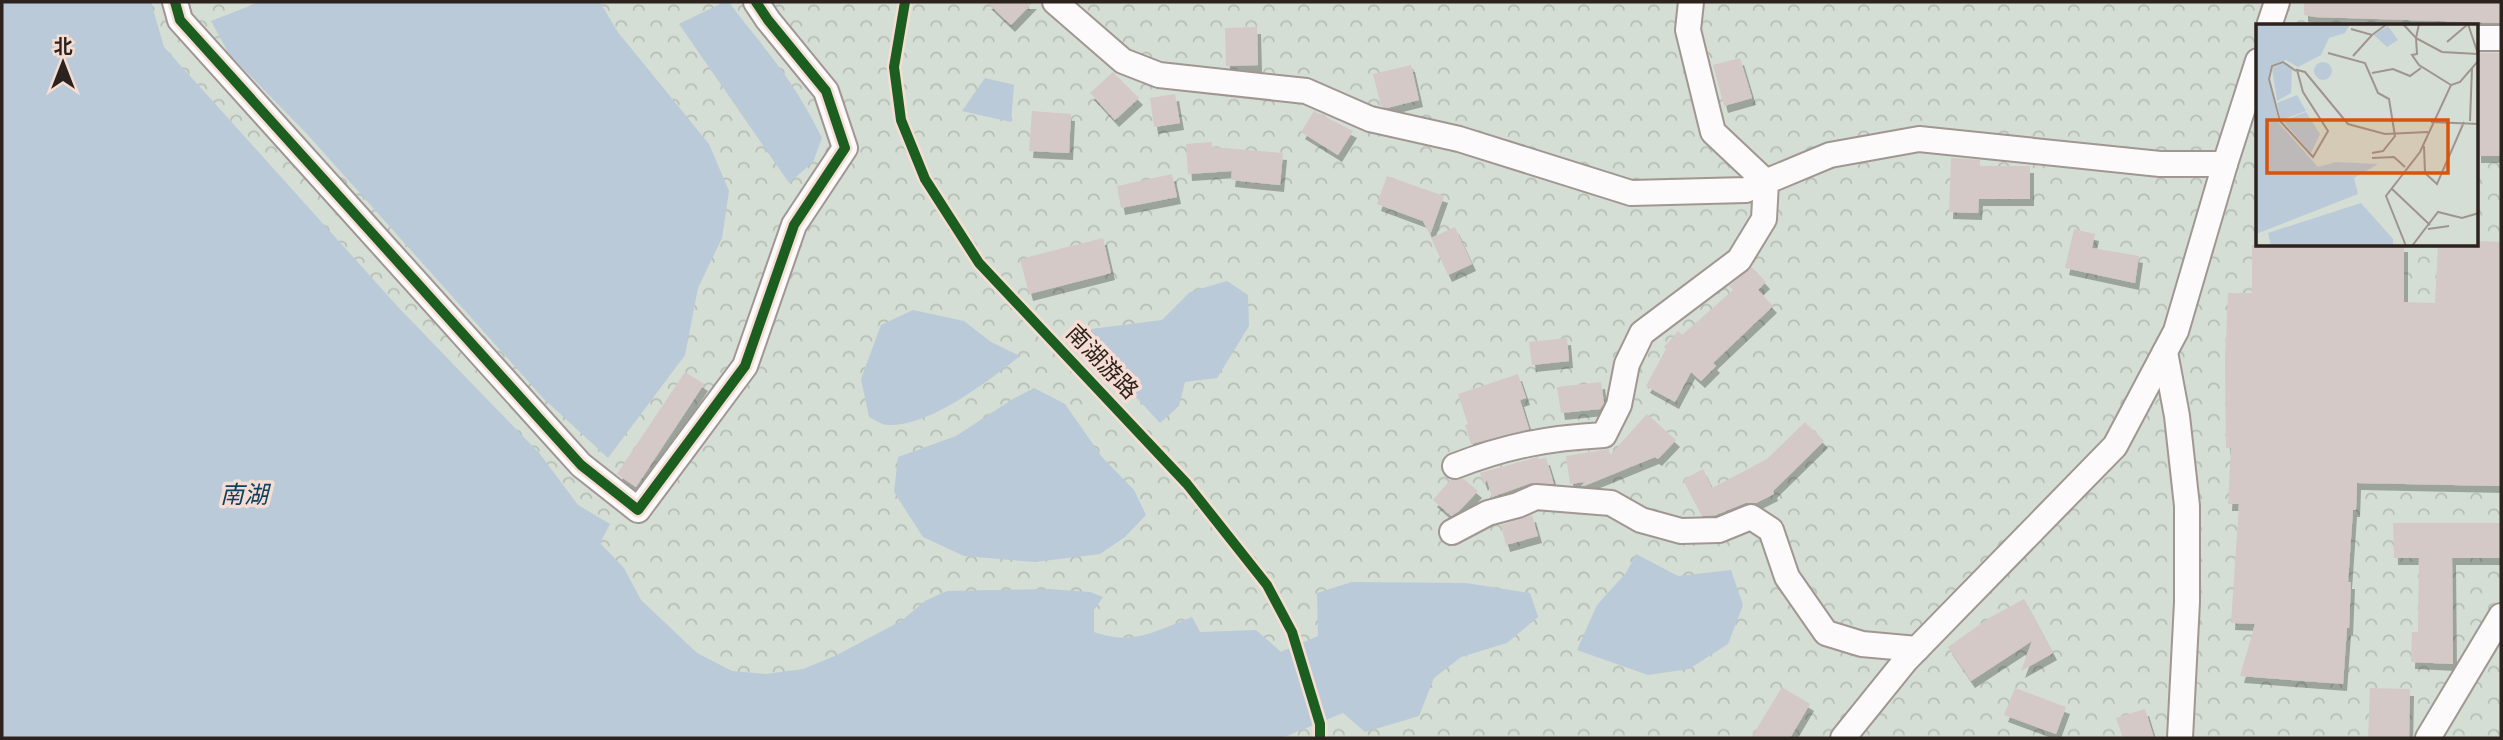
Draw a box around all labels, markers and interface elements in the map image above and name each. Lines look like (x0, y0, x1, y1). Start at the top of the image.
inset map (2256, 24, 2478, 247)
north arrow (28, 28, 98, 98)
text: 北 (53, 36, 73, 58)
street label: 南湖游路 (1060, 320, 1144, 404)
water label: 南湖 (220, 481, 272, 509)

